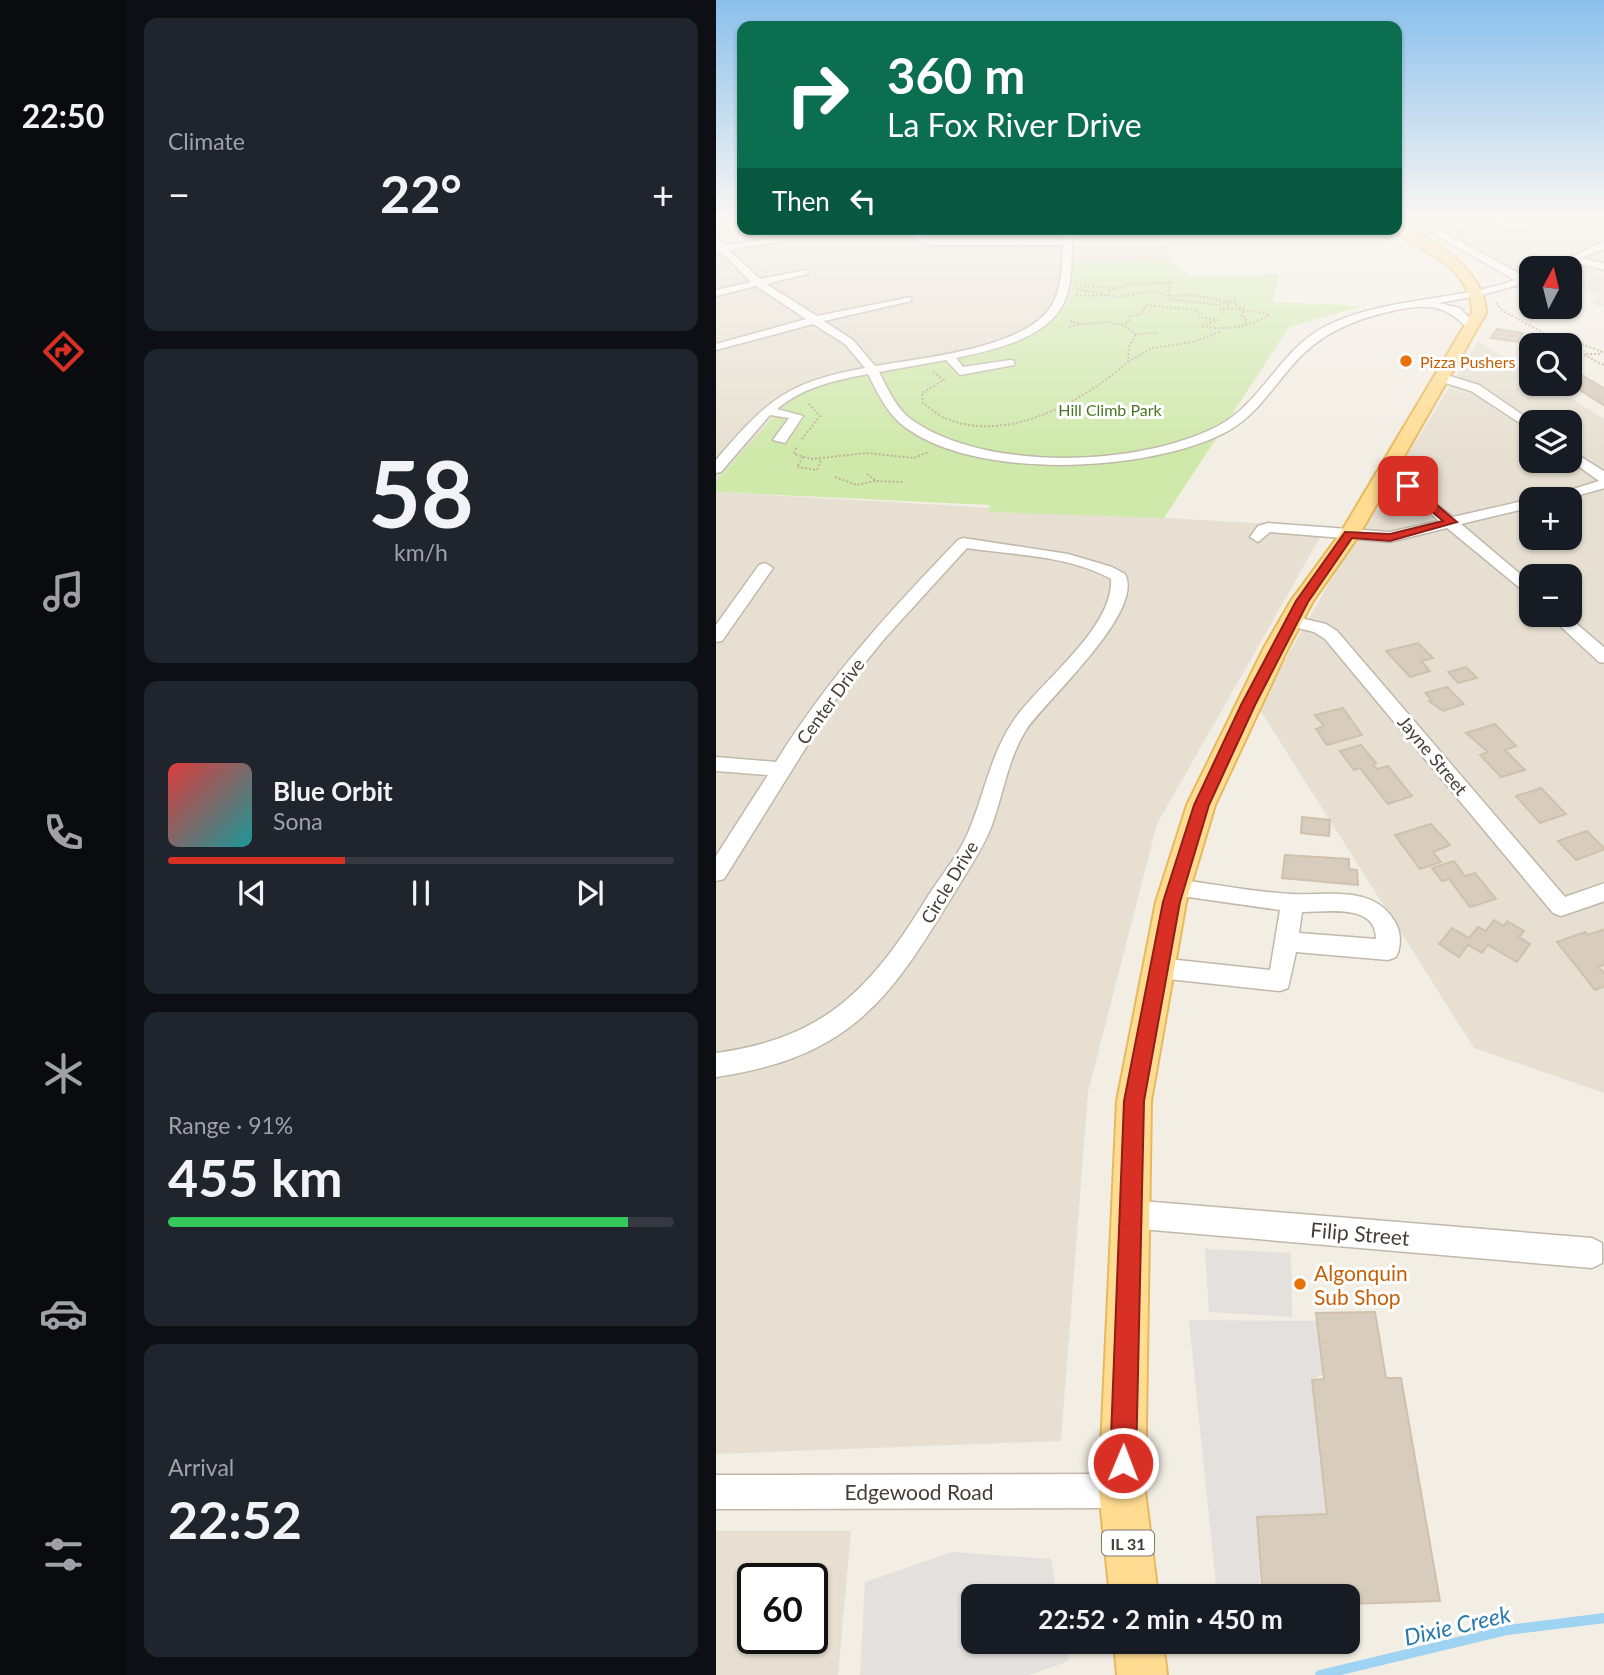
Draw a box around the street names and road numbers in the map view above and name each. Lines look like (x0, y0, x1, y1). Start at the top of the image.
street label: Center Drive (791, 654, 869, 748)
street label: Jayne Street (1393, 711, 1473, 800)
street label: Circle Drive (916, 837, 982, 927)
street label: Filip Street (1309, 1216, 1411, 1250)
street label: Edgewood Road (844, 1479, 994, 1504)
road number: IL 31 (1102, 1530, 1154, 1555)

